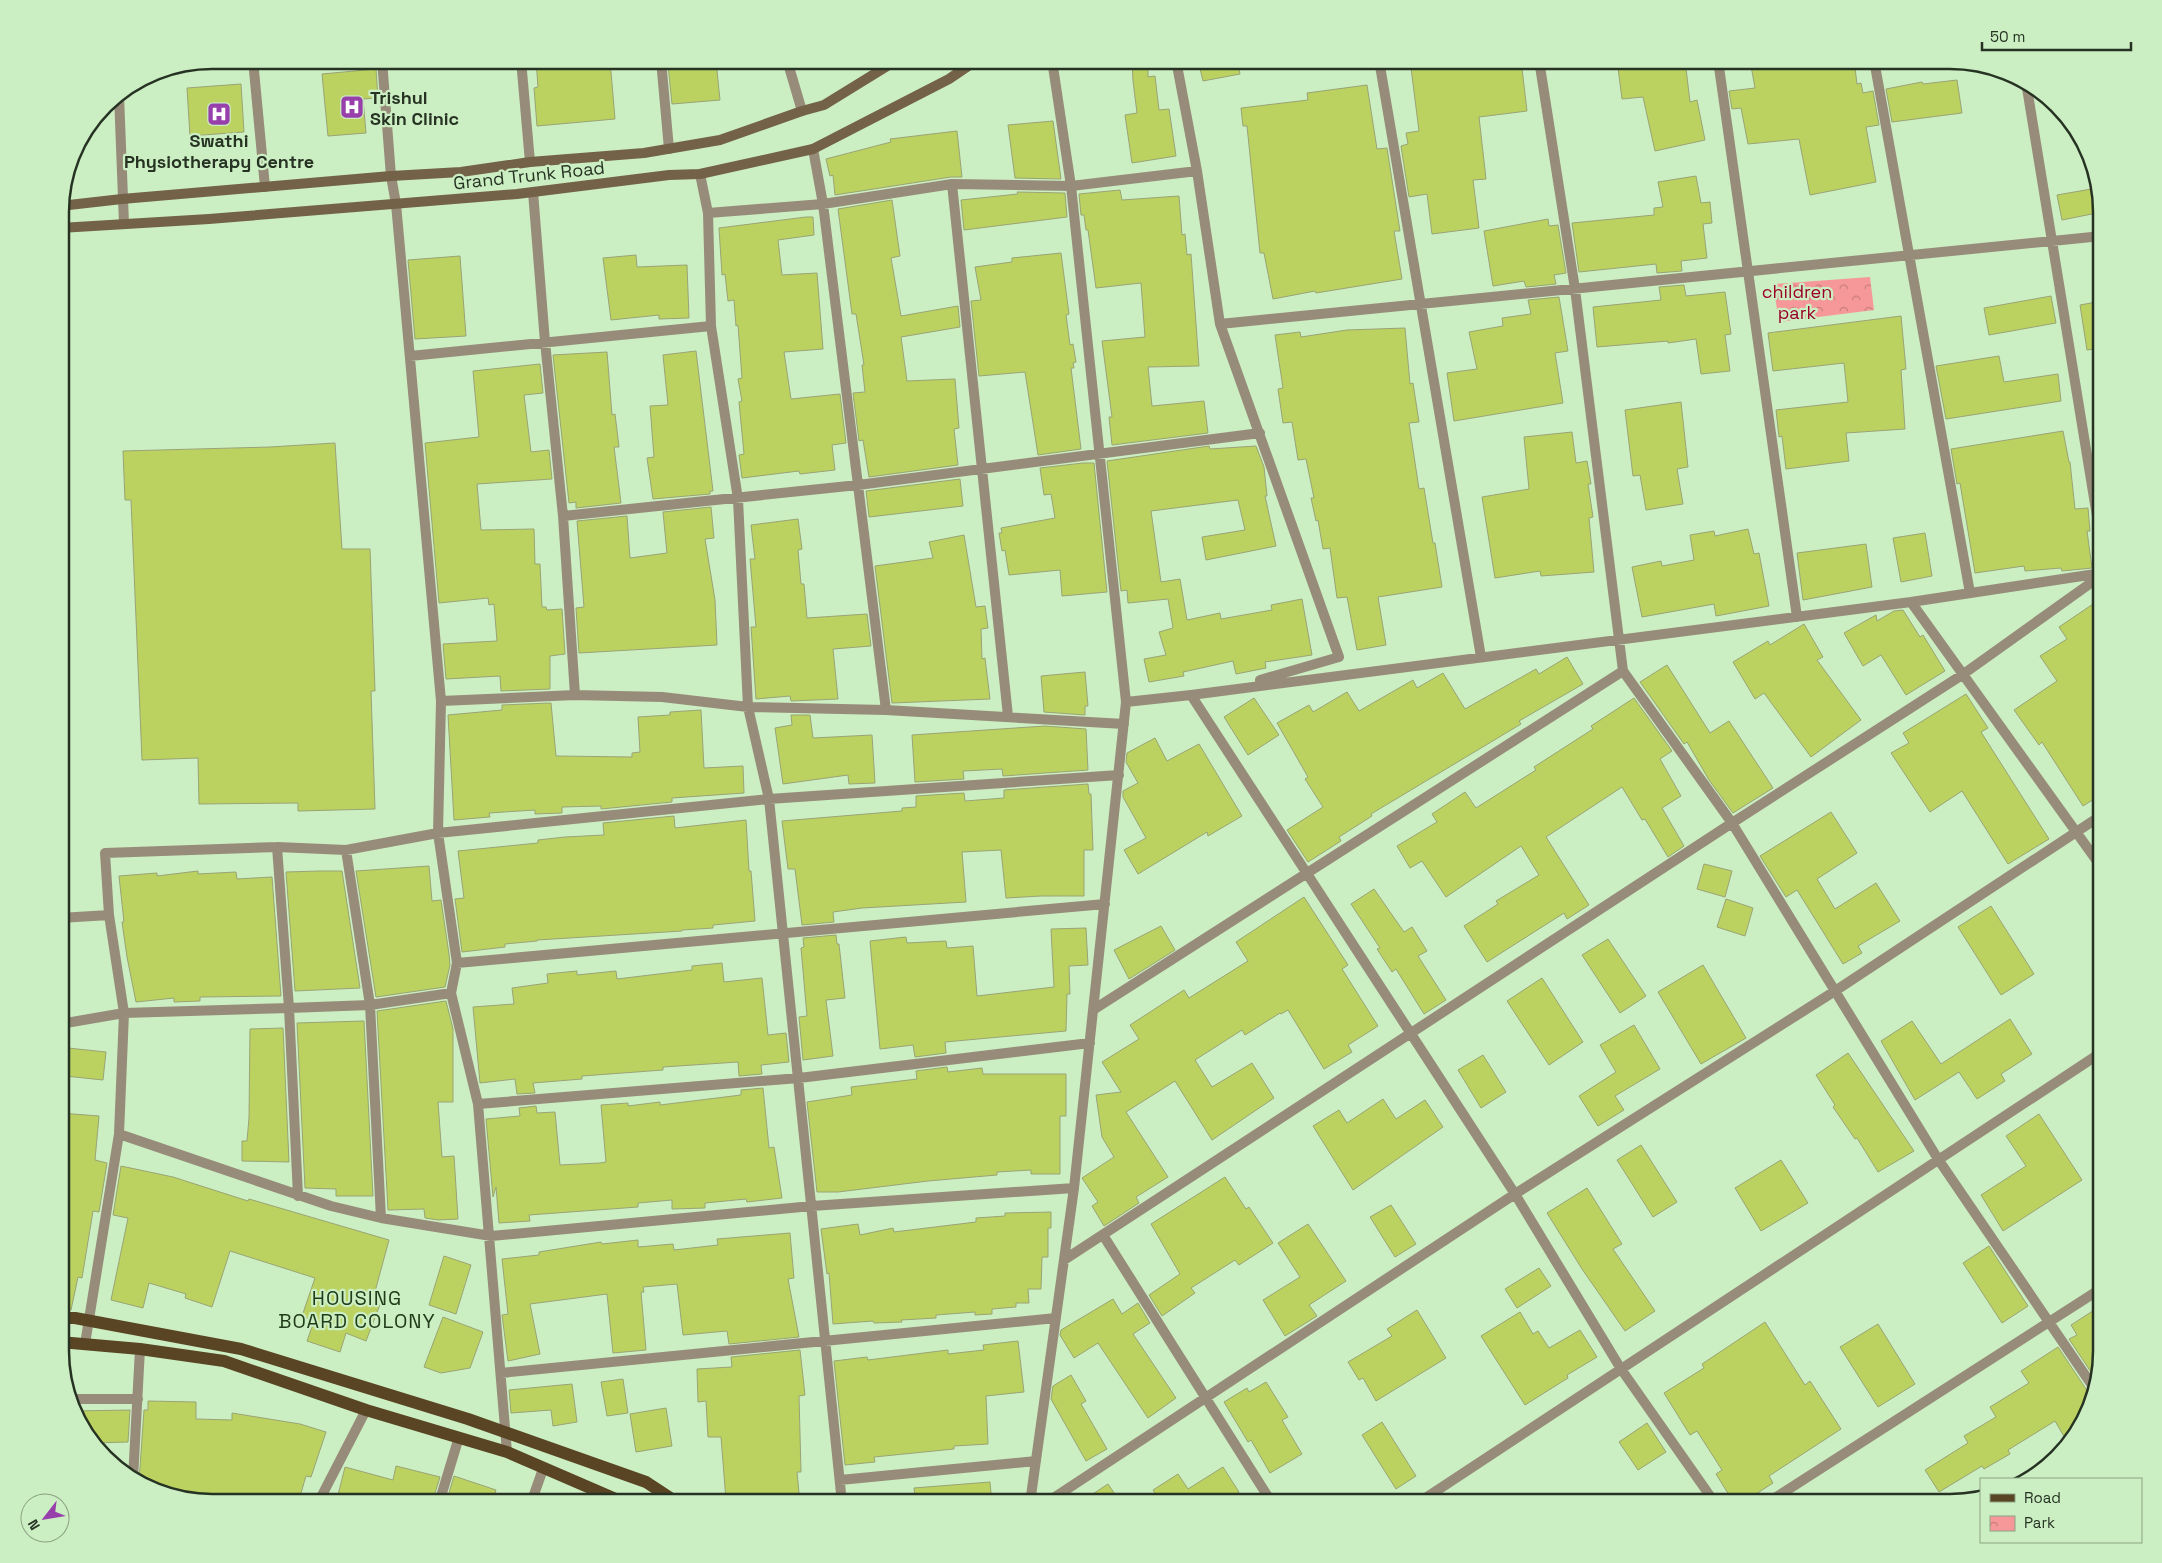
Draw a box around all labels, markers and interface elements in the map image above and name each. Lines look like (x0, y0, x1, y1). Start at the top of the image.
scale bar (1982, 20, 2131, 52)
text: 50 m (1990, 27, 2025, 46)
place label: Trishul Skin Clinic (370, 86, 459, 130)
hospital icon: Trishul Skin Clinic (339, 94, 365, 120)
hospital icon: Swathi Physiotherapy Centre (206, 101, 232, 127)
place label: Swathi Physiotherapy Centre (124, 129, 314, 173)
street label: Grand Trunk Road (452, 156, 606, 194)
park label: children park (1762, 280, 1832, 324)
district label: HOUSING BOARD COLONY (278, 1285, 436, 1334)
legend (1980, 1478, 2142, 1543)
text: Road (2024, 1488, 2061, 1507)
north arrow (20, 1493, 70, 1543)
text: Park (2024, 1513, 2055, 1532)
text: N (24, 1516, 44, 1533)

